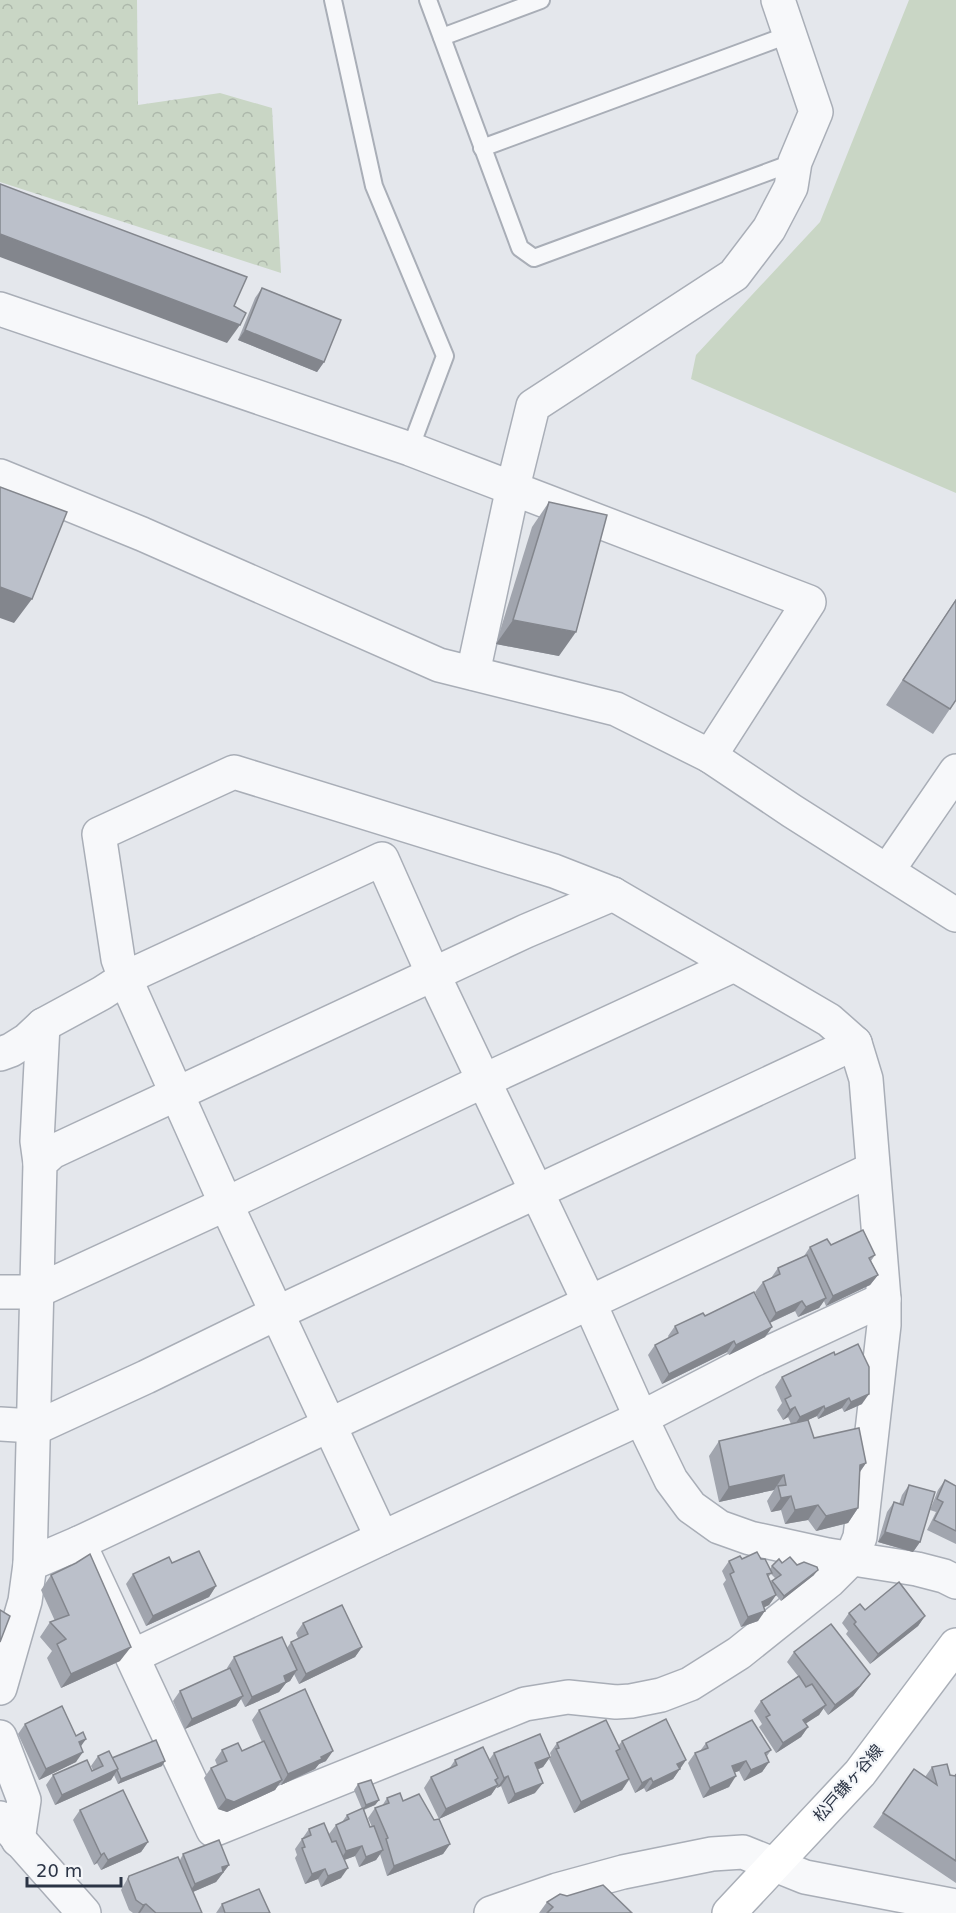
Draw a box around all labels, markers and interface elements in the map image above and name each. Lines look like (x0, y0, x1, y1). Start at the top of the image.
street label: 松戸鎌ヶ谷線 (809, 1741, 887, 1825)
scale bar (27, 1850, 122, 1888)
text: 20 m (36, 1860, 82, 1881)

